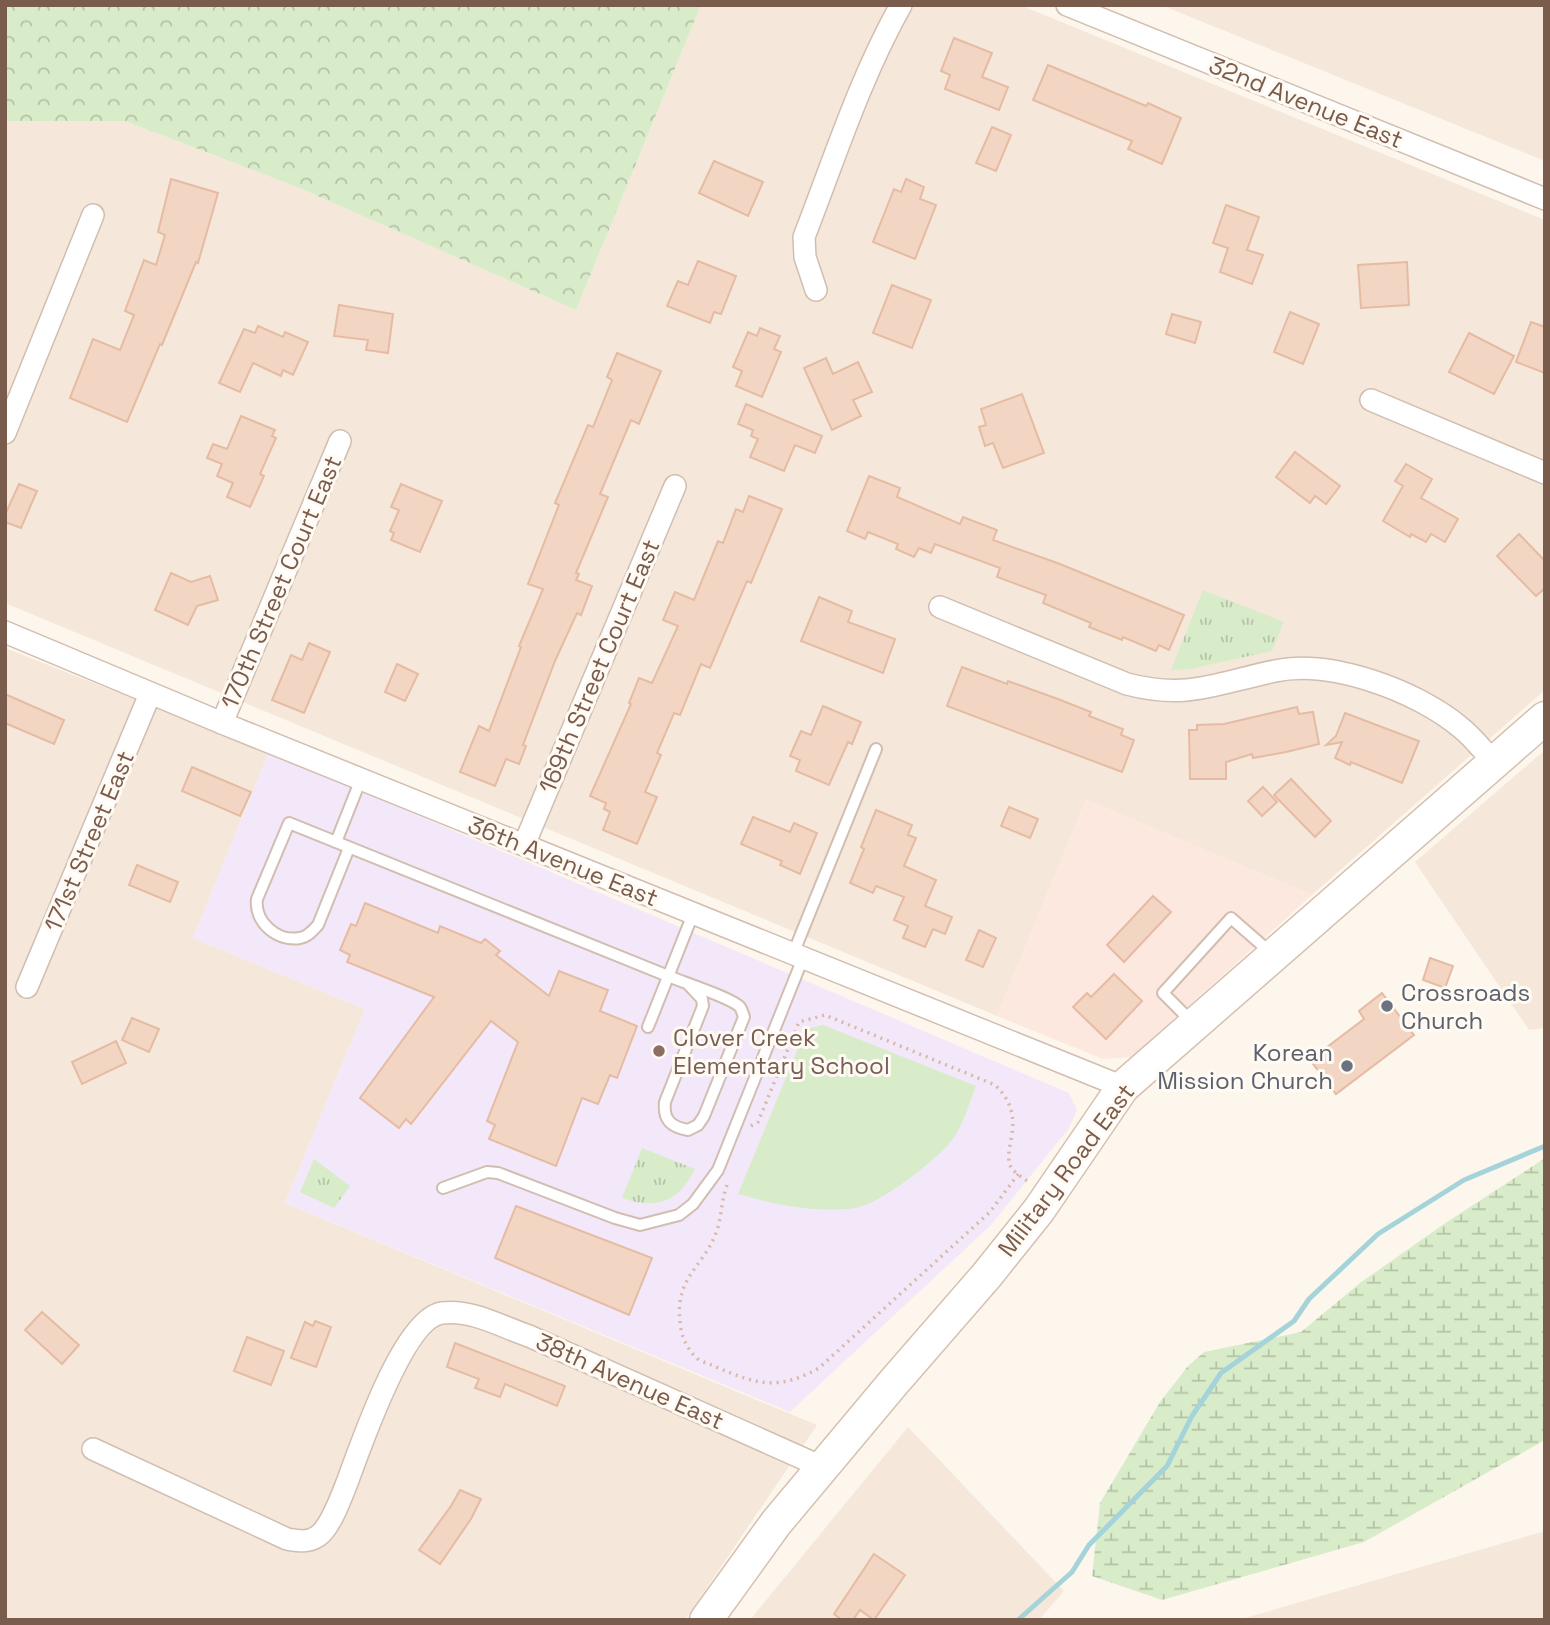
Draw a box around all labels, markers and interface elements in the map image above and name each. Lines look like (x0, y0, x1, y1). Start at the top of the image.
street label: 32nd Avenue East (1204, 49, 1408, 155)
street label: 170th Street Court East (214, 451, 348, 713)
street label: 169th Street Court East (531, 534, 667, 798)
street label: 171st Street East (37, 746, 141, 936)
street label: 36th Avenue East (463, 809, 663, 913)
place label: Crossroads Church (1401, 977, 1530, 1036)
marker: Crossroads Church (1379, 998, 1395, 1014)
place label: Clover Creek Elementary School (673, 1022, 890, 1081)
place label: Korean Mission Church (1157, 1037, 1333, 1096)
marker: Clover Creek Elementary School (651, 1043, 667, 1059)
marker: Korean Mission Church (1339, 1058, 1355, 1074)
street label: Military Road East (991, 1077, 1141, 1263)
street label: 38th Avenue East (531, 1326, 729, 1436)

